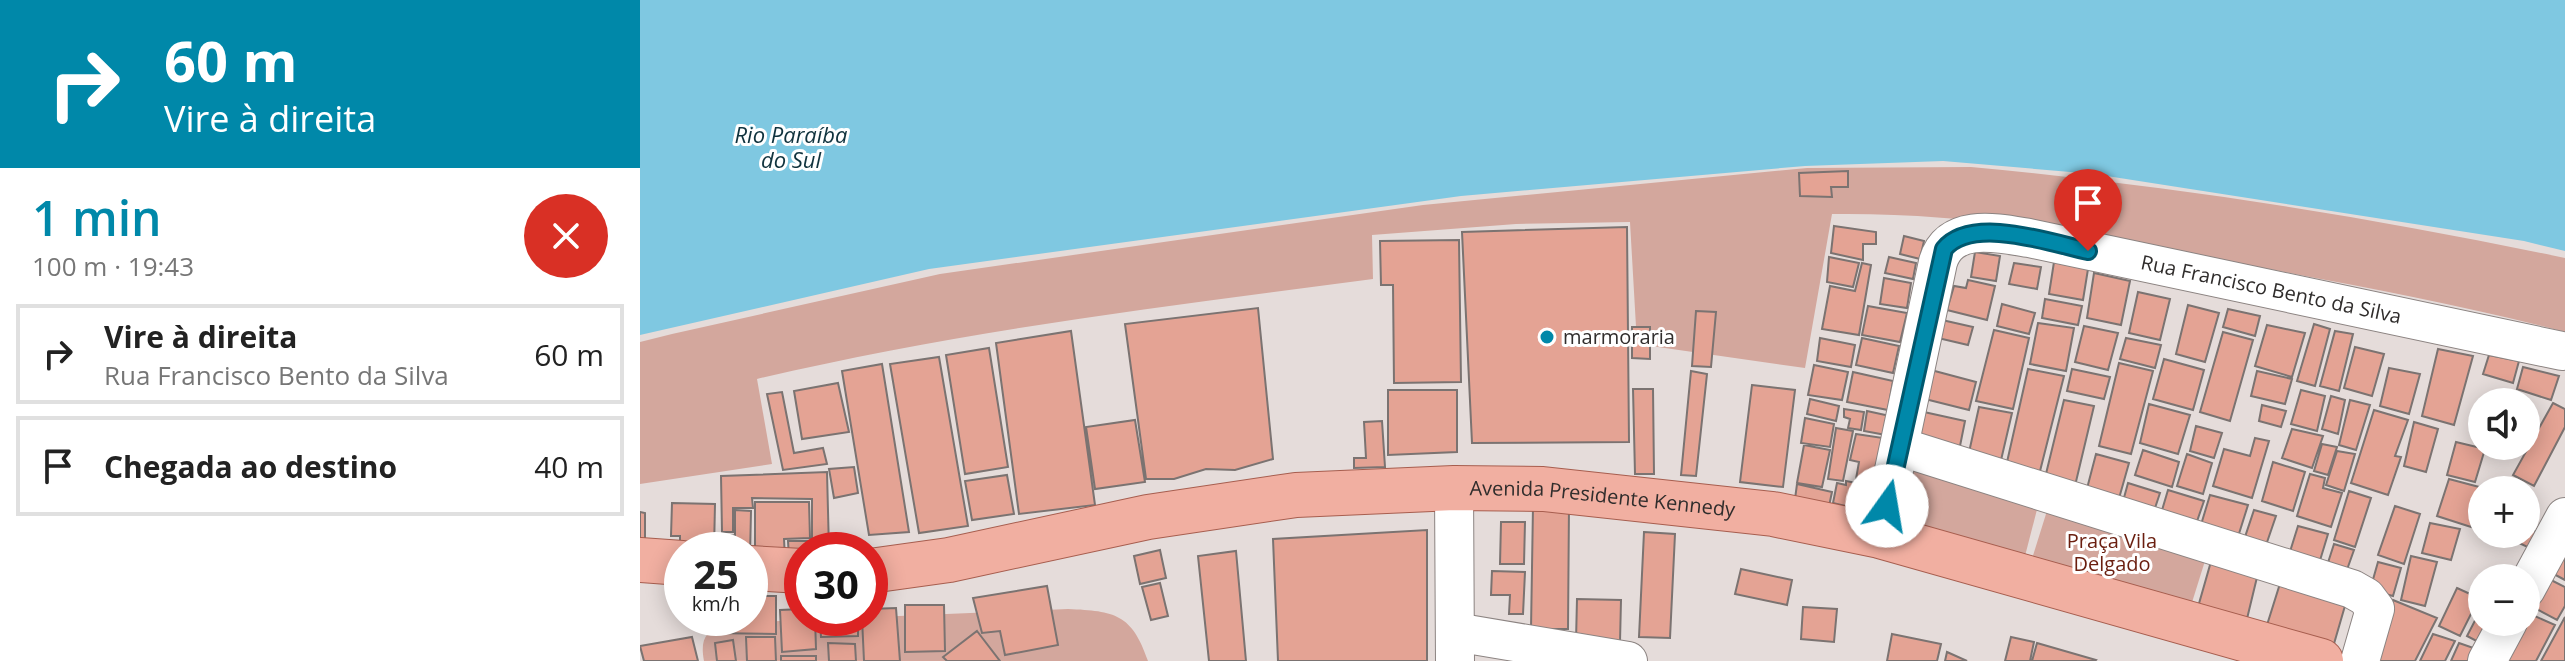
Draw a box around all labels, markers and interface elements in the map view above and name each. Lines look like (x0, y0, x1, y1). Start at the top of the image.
text: 60 m (164, 22, 298, 98)
icon: right (32, 32, 136, 136)
text: Vire à direita (164, 94, 376, 143)
water label: Rio Paraíba do Sul (735, 119, 847, 174)
pin (2054, 169, 2122, 251)
icon: arrive (2066, 181, 2110, 225)
text: 1 min (32, 185, 162, 250)
button: close (524, 194, 608, 278)
text: 100 m · 19:43 (32, 248, 194, 284)
street label: Rua Francisco Bento da Silva (2139, 248, 2404, 330)
text: Vire à direita (104, 316, 298, 357)
place label: marmoraria (1563, 323, 1675, 350)
marker: marmoraria (1538, 328, 1556, 346)
icon: right (36, 332, 80, 376)
text: 60 m (534, 334, 604, 375)
text: Rua Francisco Bento da Silva (104, 357, 449, 393)
map controls (2468, 388, 2540, 636)
button: sound (2468, 388, 2540, 460)
icon: arrive (36, 444, 80, 488)
text: Chegada ao destino (104, 446, 397, 487)
text: 40 m (534, 446, 604, 487)
position arrow (1845, 464, 1929, 548)
street label: Avenida Presidente Kennedy (1469, 474, 1738, 523)
button: + (2468, 476, 2540, 548)
park label: Praça Vila Delgado (2067, 527, 2157, 577)
speed limit sign: 30 (784, 532, 888, 636)
text: 25 (693, 546, 739, 601)
button: − (2468, 564, 2540, 636)
text: km/h (692, 590, 740, 617)

